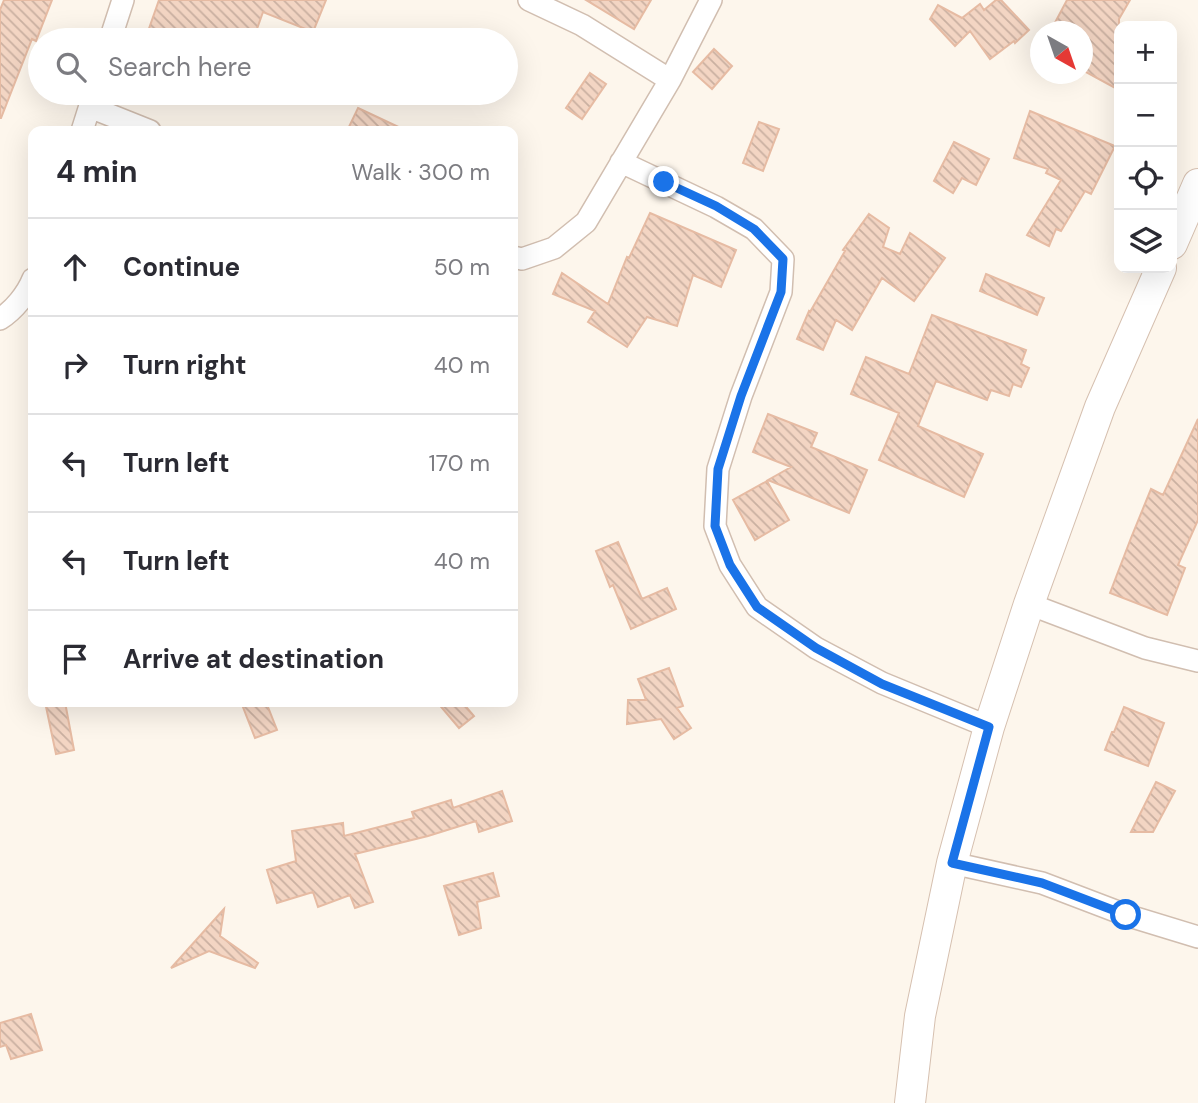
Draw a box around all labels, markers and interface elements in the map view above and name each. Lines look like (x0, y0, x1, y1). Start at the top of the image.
north arrow (1030, 21, 1093, 84)
map controls (1114, 21, 1177, 273)
button: + (1114, 21, 1177, 84)
search box (28, 28, 518, 105)
icon: search (52, 48, 90, 86)
text: Search here (108, 50, 251, 84)
button: − (1114, 84, 1177, 147)
button: locate (1114, 147, 1177, 210)
text: 4 min (56, 152, 138, 191)
text: Walk · 300 m (351, 157, 490, 187)
route end (648, 166, 679, 197)
button: layers (1114, 210, 1177, 273)
icon: ahead (56, 248, 94, 286)
text: Continue (123, 250, 240, 284)
text: 50 m (434, 252, 490, 282)
icon: right (56, 346, 94, 384)
text: Turn right (123, 348, 247, 382)
text: 40 m (434, 350, 490, 380)
icon: left (56, 444, 94, 482)
text: Turn left (123, 446, 230, 480)
text: 170 m (429, 448, 490, 478)
icon: left (56, 542, 94, 580)
text: Turn left (123, 544, 230, 578)
text: 40 m (434, 546, 490, 576)
icon: arrive (56, 640, 94, 678)
text: Arrive at destination (123, 642, 384, 676)
route start (1110, 899, 1141, 930)

